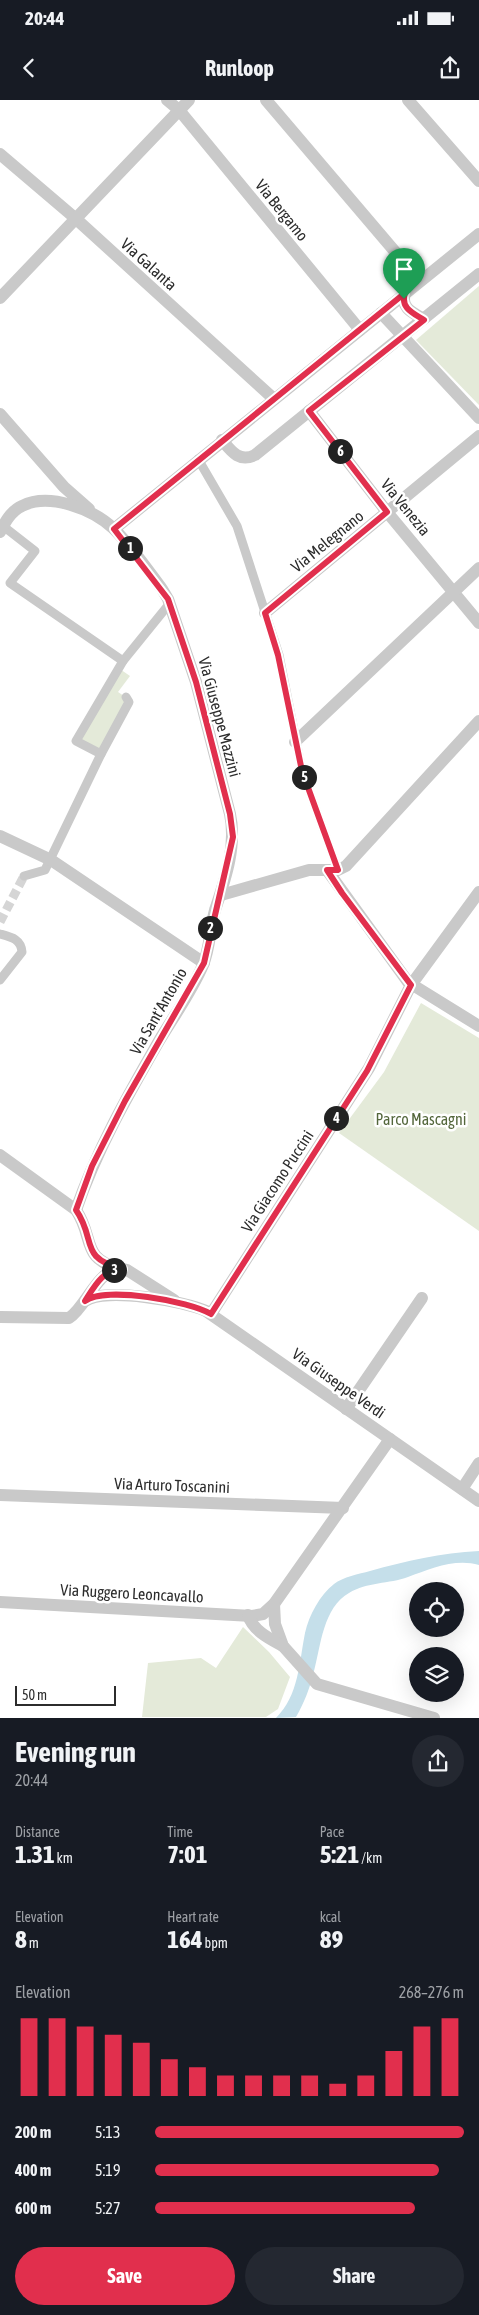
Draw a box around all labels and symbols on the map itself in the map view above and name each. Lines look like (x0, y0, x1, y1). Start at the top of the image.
street label: Via Bergamo (251, 176, 312, 245)
street label: Via Galanta (118, 234, 180, 294)
pin (383, 248, 425, 299)
pin: 6 (328, 438, 352, 464)
street label: Via Venezia (378, 475, 434, 539)
street label: Via Melegnano (287, 506, 367, 576)
pin: 1 (118, 536, 142, 560)
street label: Via Giuseppe Mazzini (194, 655, 245, 779)
pin: 5 (292, 764, 316, 790)
pin: 2 (198, 916, 222, 940)
street label: Via Sant'Antonio (126, 965, 190, 1057)
pin: 4 (324, 1106, 348, 1130)
park label: Parco Mascagni (376, 1110, 466, 1129)
street label: Via Giacomo Puccini (237, 1127, 317, 1235)
pin: 3 (102, 1258, 126, 1282)
street label: Via Giuseppe Verdi (289, 1344, 389, 1423)
street label: Via Arturo Toscanini (114, 1474, 230, 1496)
street label: Via Ruggero Leoncavallo (60, 1580, 204, 1607)
scale bar (15, 1682, 116, 1706)

